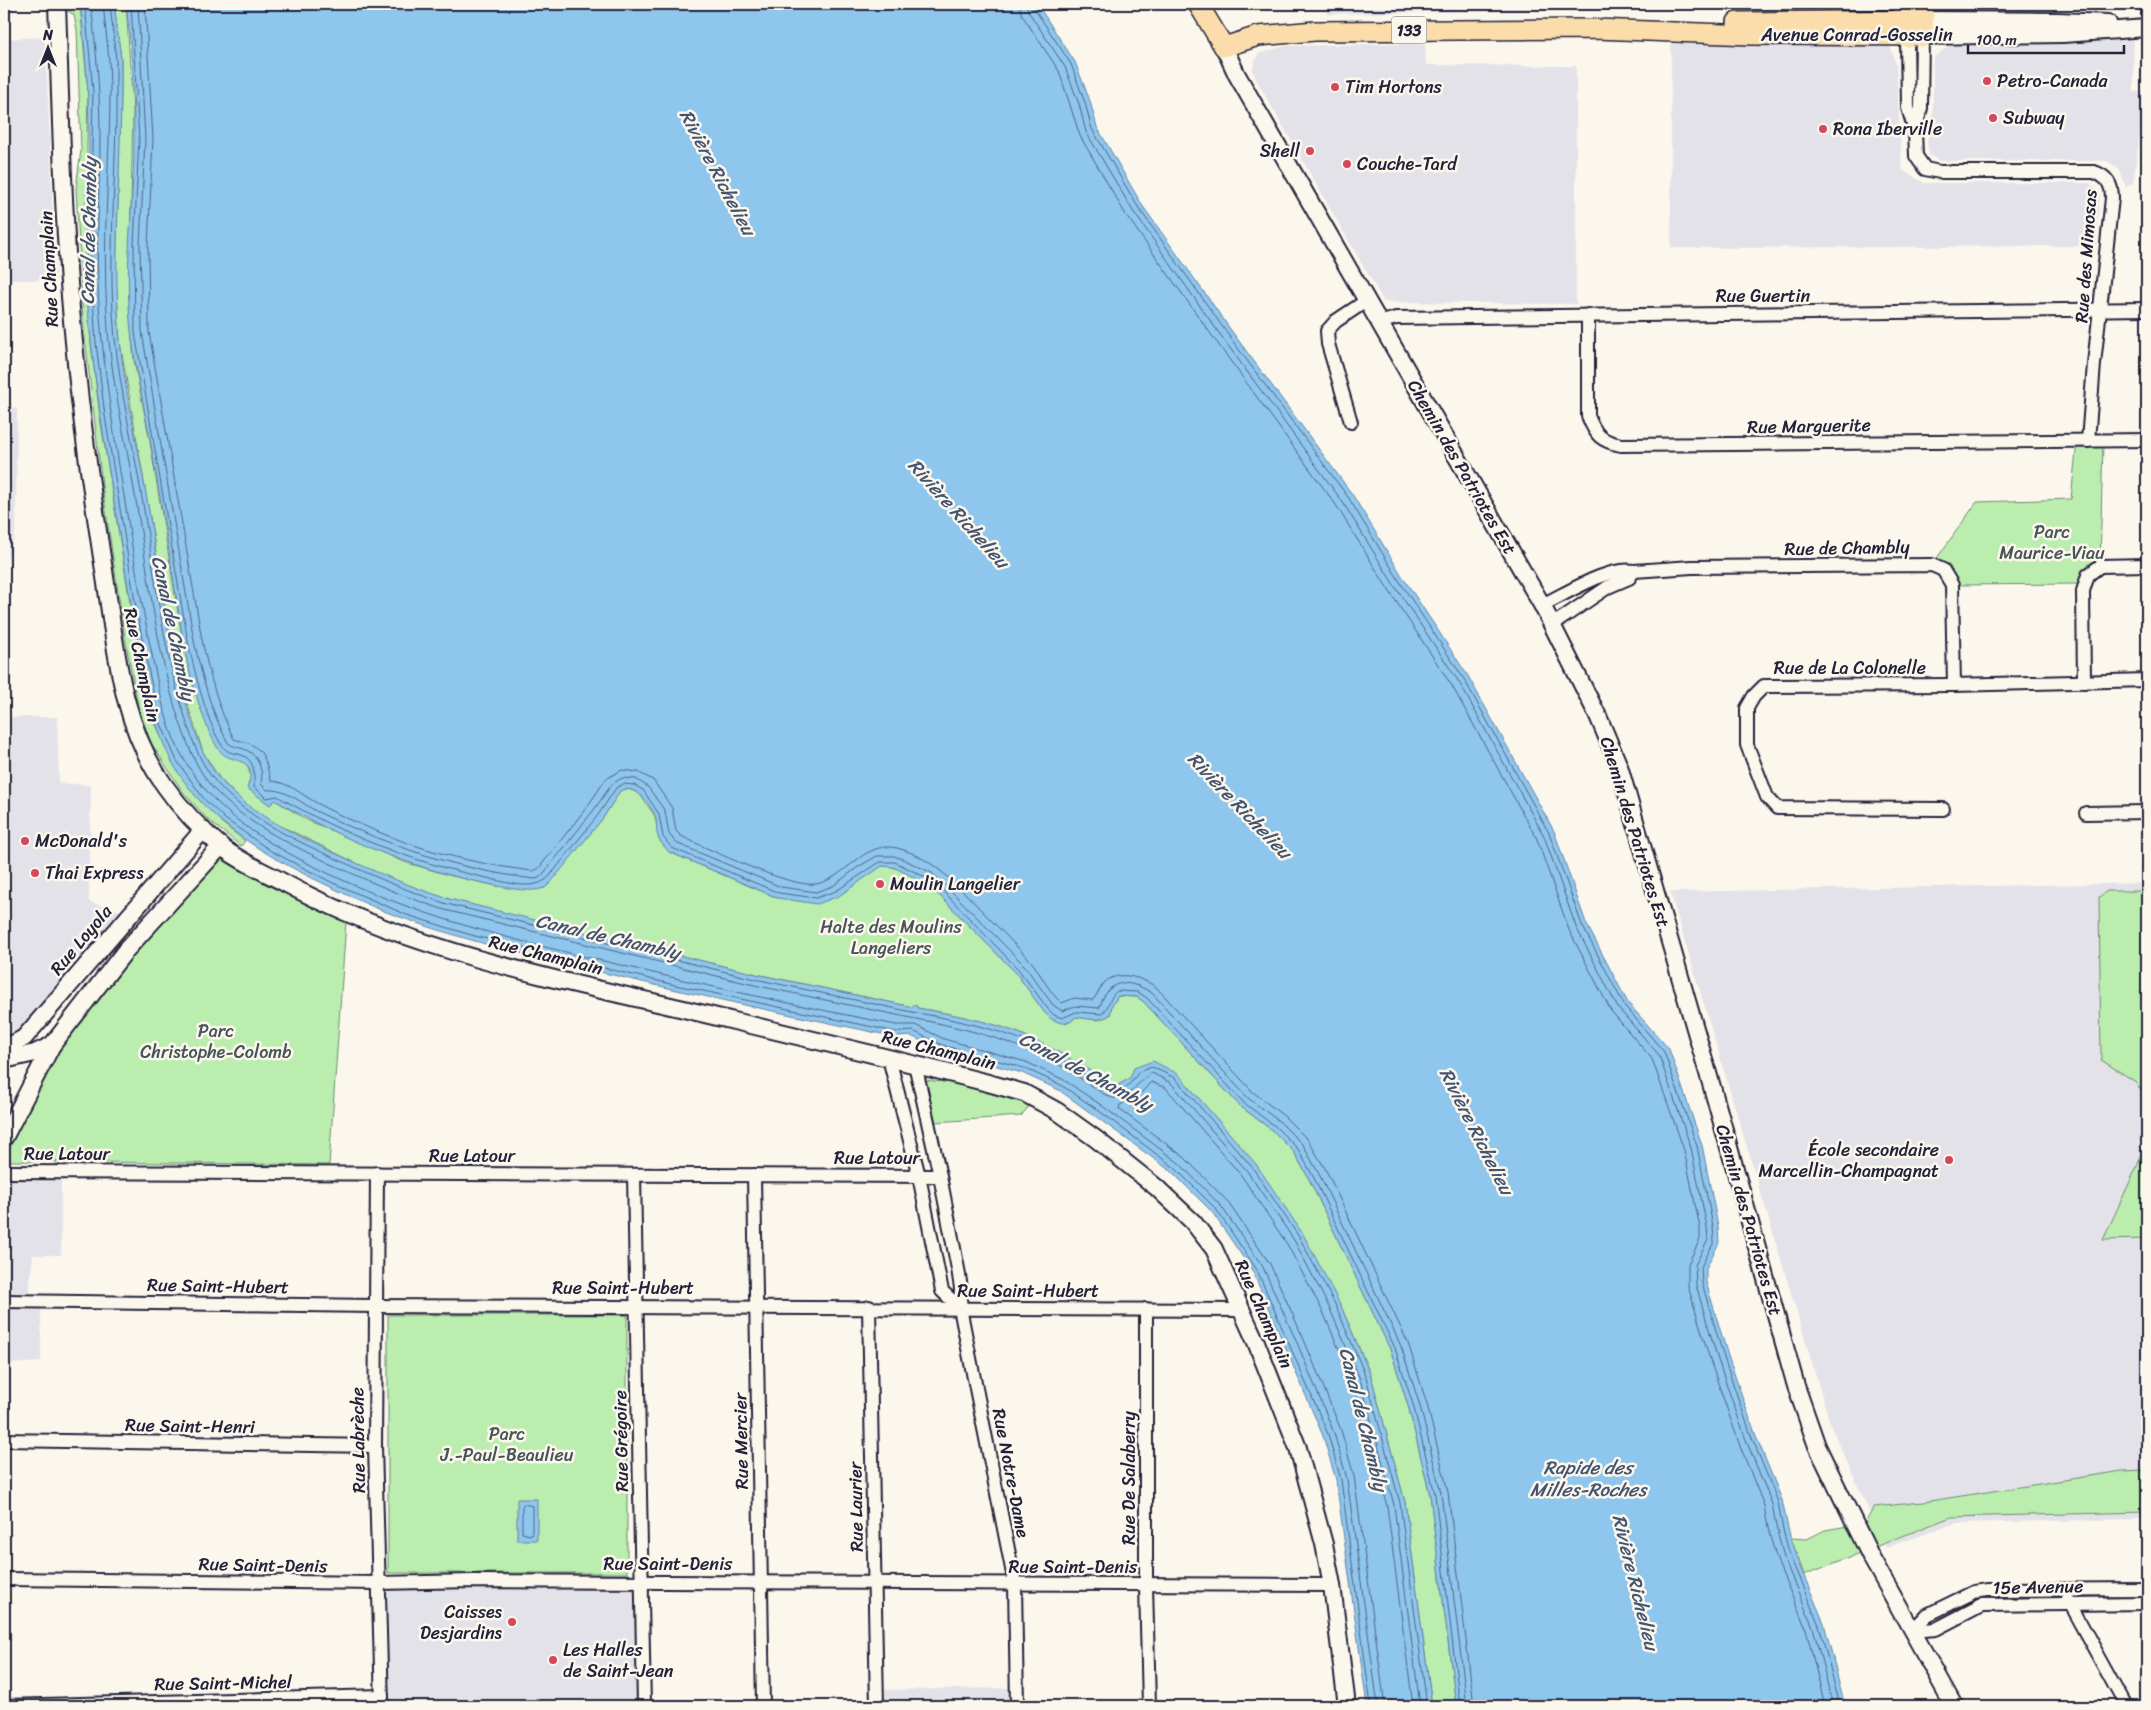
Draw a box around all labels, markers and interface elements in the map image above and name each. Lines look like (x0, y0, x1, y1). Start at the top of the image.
road number: 133 (1392, 16, 1426, 44)
street label: Avenue Conrad-Gosselin (1760, 19, 1953, 51)
north arrow (22, 22, 72, 72)
scale bar (1968, 22, 2125, 54)
text: N (42, 23, 53, 48)
text: 100 m (1976, 27, 2017, 53)
place label: Petro-Canada (1997, 65, 2108, 97)
place label: Tim Hortons (1345, 71, 1443, 103)
marker: Petro-Canada (1981, 75, 1993, 87)
marker: Tim Hortons (1329, 81, 1341, 93)
place label: Subway (2003, 102, 2065, 134)
water label: Rivière Richelieu (670, 103, 766, 244)
marker: Subway (1987, 112, 1999, 124)
place label: Rona Iberville (1833, 113, 1942, 145)
marker: Rona Iberville (1817, 123, 1829, 135)
place label: Shell (1260, 135, 1301, 167)
marker: Shell (1304, 145, 1316, 157)
place label: Couche-Tard (1357, 148, 1458, 180)
water label: Canal de Chambly (71, 154, 106, 305)
marker: Couche-Tard (1341, 158, 1353, 170)
street label: Rue des Mimosas (2065, 187, 2107, 324)
street label: Rue Champlain (30, 210, 68, 328)
street label: Rue Guertin (1716, 280, 1811, 312)
street label: Chemin des Patriotes Est (1399, 373, 1525, 561)
street label: Rue Marguerite (1747, 409, 1871, 443)
water label: Rivière Richelieu (900, 451, 1019, 578)
park label: Parc Maurice-Viau (1999, 516, 2105, 569)
street label: Rue de Chambly (1784, 531, 1911, 565)
water label: Canal de Chambly (142, 553, 206, 706)
street label: Rue Champlain (114, 605, 170, 726)
street label: Rue de La Colonelle (1774, 652, 1926, 684)
street label: Chemin des Patriotes Est (1591, 733, 1679, 932)
water label: Rivière Richelieu (1179, 744, 1302, 869)
place label: McDonald's (35, 825, 128, 857)
marker: McDonald's (19, 835, 31, 847)
place label: Thai Express (45, 857, 144, 889)
marker: Thai Express (29, 867, 41, 879)
place label: Moulin Langelier (890, 868, 1022, 900)
marker: Moulin Langelier (874, 878, 886, 890)
street label: Rue Loyola (42, 897, 121, 983)
water label: Canal de Chambly (533, 904, 686, 970)
park label: Halte des Moulins Langeliers (820, 911, 962, 964)
street label: Rue Champlain (486, 925, 607, 985)
park label: Parc Christophe-Colomb (140, 1015, 292, 1068)
street label: Rue Champlain (879, 1020, 1000, 1080)
water label: Canal de Chambly (1013, 1022, 1161, 1122)
water label: Rivière Richelieu (1430, 1062, 1524, 1203)
street label: Chemin des Patriotes Est (1706, 1120, 1792, 1320)
place label: École secondaire Marcellin-Champagnat (1759, 1134, 1939, 1187)
street label: Rue Latour (24, 1138, 112, 1170)
street label: Rue Latour (429, 1140, 517, 1172)
street label: Rue Latour (834, 1142, 922, 1174)
marker: École secondaire Marcellin-Champagnat (1943, 1154, 1955, 1166)
street label: Rue Champlain (1226, 1254, 1302, 1374)
street label: Rue Saint-Hubert (147, 1269, 289, 1303)
street label: Rue Saint-Hubert (552, 1272, 694, 1304)
street label: Rue Saint-Hubert (957, 1275, 1099, 1307)
water label: Canal de Chambly (1330, 1344, 1398, 1497)
street label: Rue Labrèche (341, 1387, 375, 1493)
street label: Rue Grégoire (604, 1390, 638, 1492)
street label: Rue Mercier (724, 1391, 758, 1490)
street label: Rue Notre-Dame (983, 1406, 1039, 1541)
street label: Rue Saint-Henri (125, 1409, 256, 1443)
street label: Rue De Salaberry (1113, 1410, 1145, 1545)
park label: Parc J.-Paul-Beaulieu (440, 1418, 574, 1471)
water label: Rapide des Milles-Roches (1530, 1451, 1648, 1506)
street label: Rue Laurier (839, 1460, 873, 1552)
water label: Rivière Richelieu (1603, 1511, 1669, 1656)
street label: Rue Saint-Denis (198, 1548, 328, 1582)
street label: Rue Saint-Denis (604, 1548, 733, 1580)
street label: Rue Saint-Denis (1009, 1551, 1138, 1583)
street label: 15e Avenue (1992, 1570, 2084, 1604)
place label: Caisses Desjardins (420, 1596, 503, 1649)
marker: Caisses Desjardins (506, 1616, 518, 1628)
place label: Les Halles de Saint-Jean (563, 1634, 674, 1687)
marker: Les Halles de Saint-Jean (547, 1654, 559, 1666)
street label: Rue Saint-Michel (154, 1666, 293, 1700)

